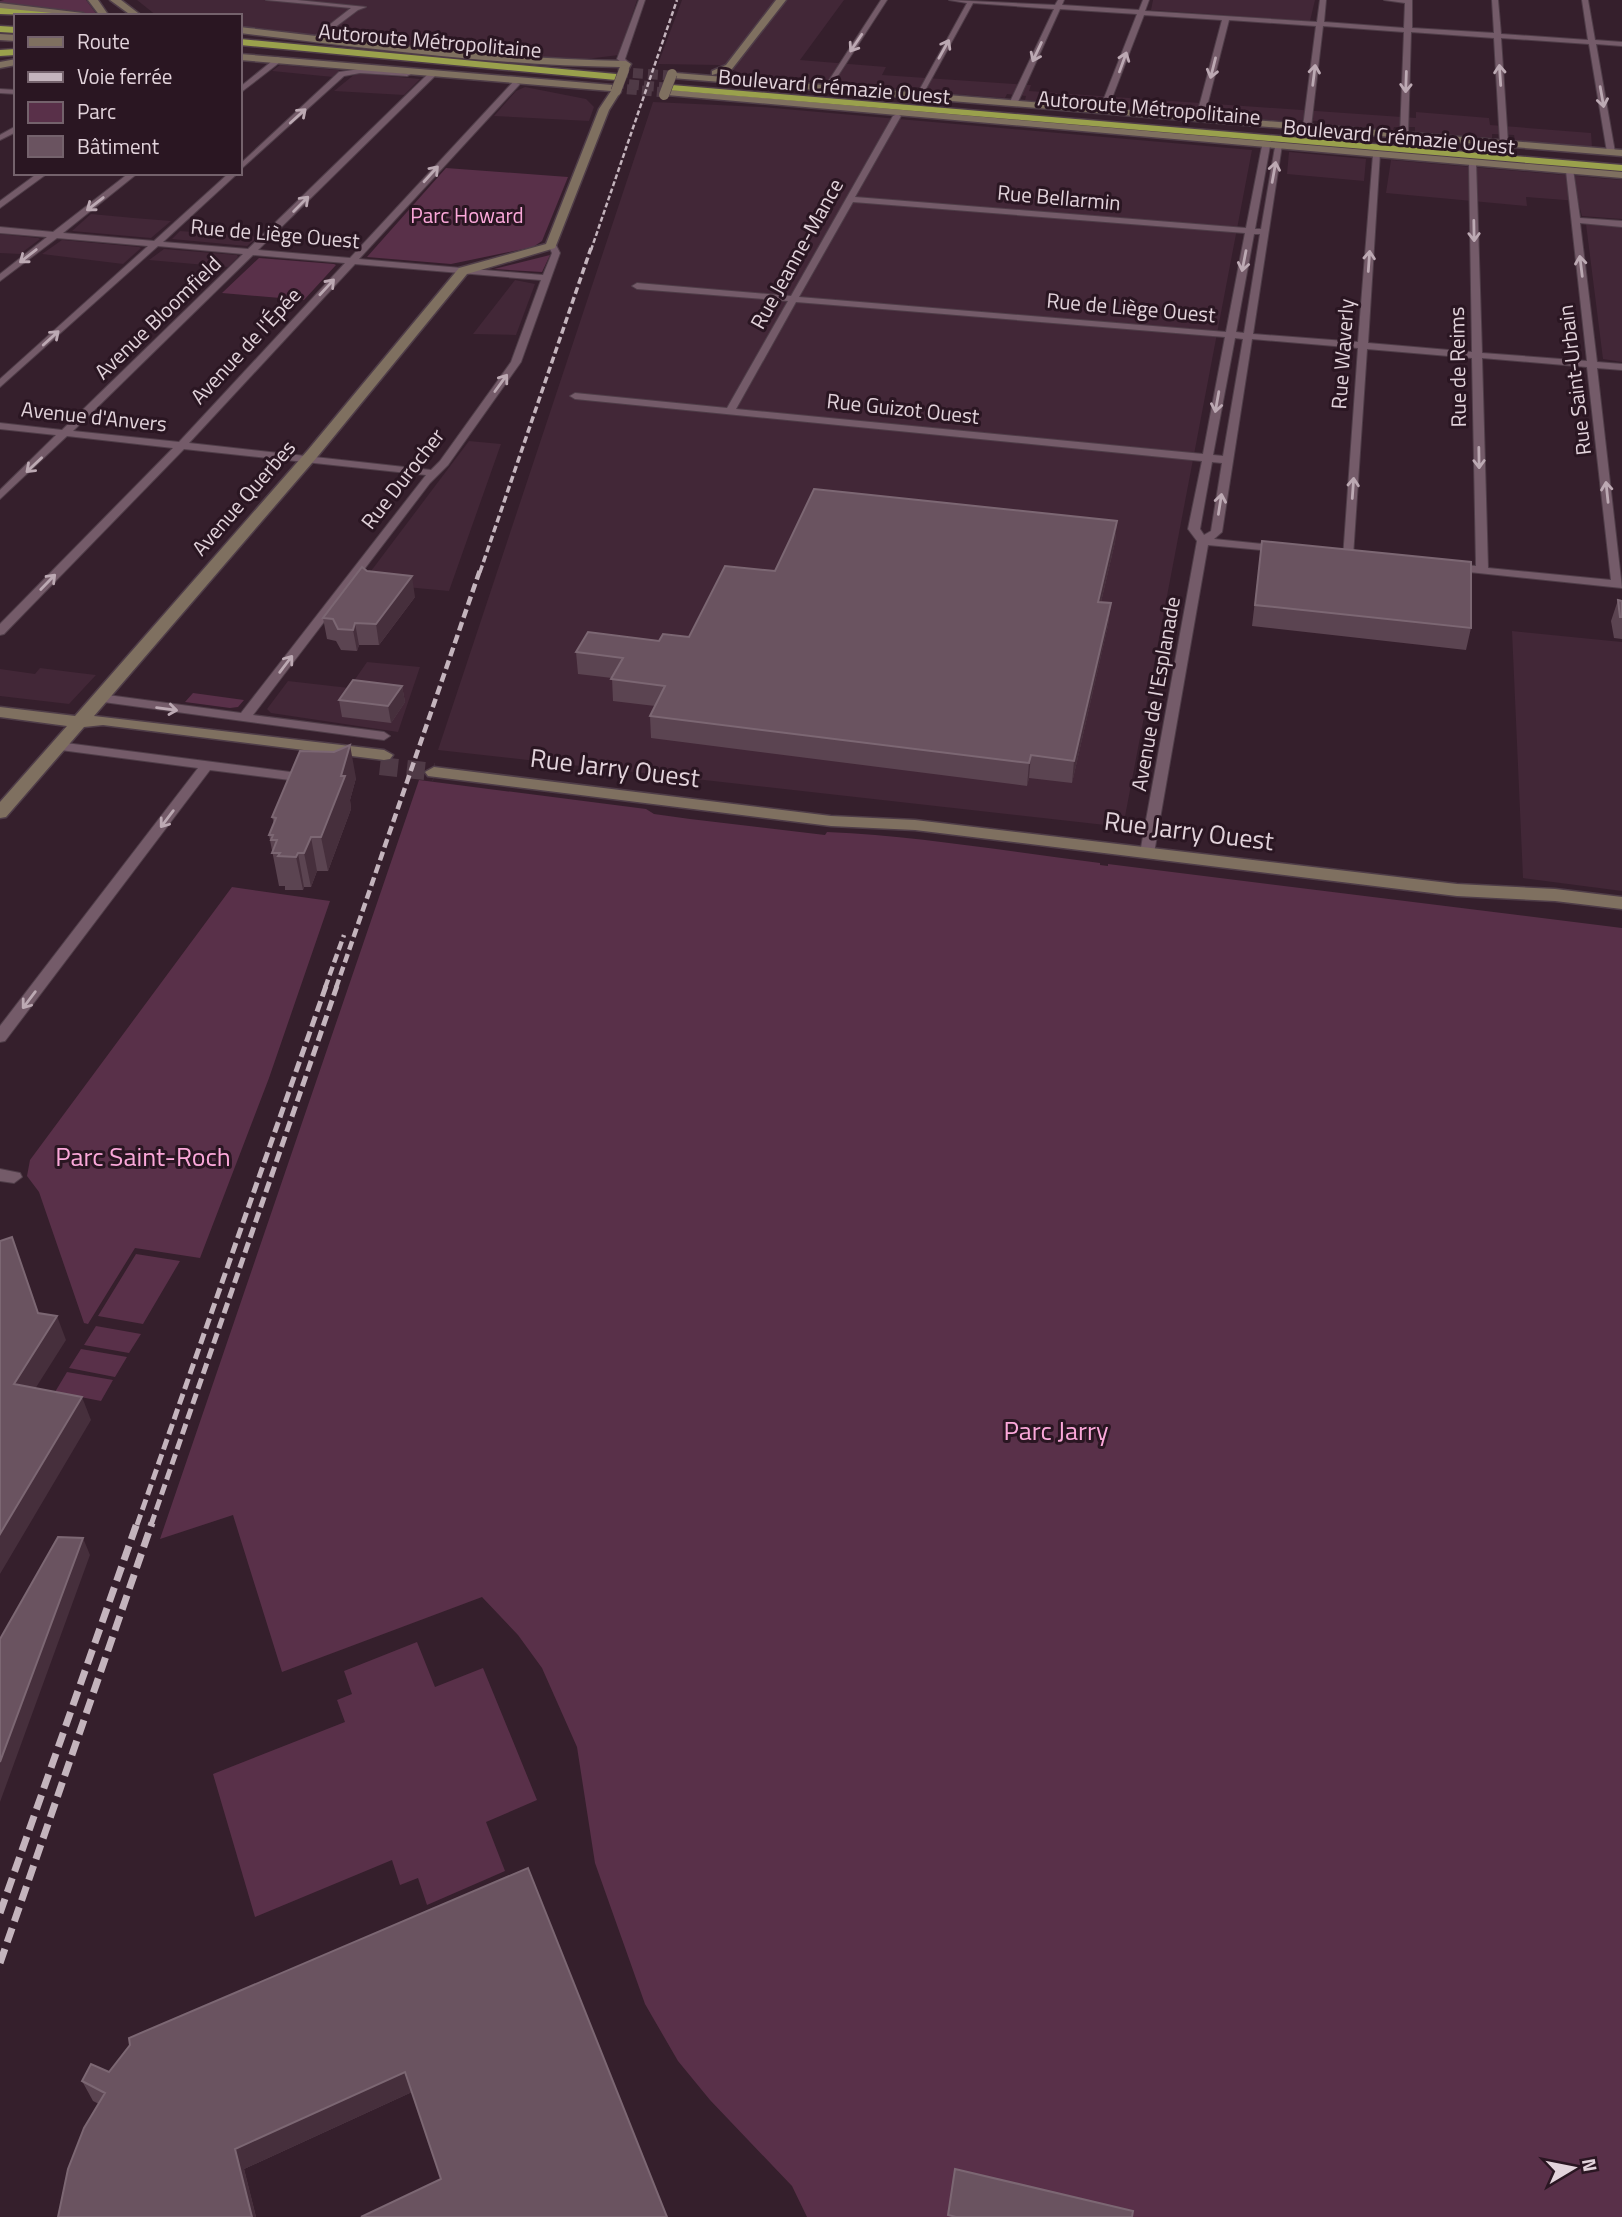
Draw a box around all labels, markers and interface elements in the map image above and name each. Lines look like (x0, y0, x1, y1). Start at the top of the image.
legend (14, 14, 242, 175)
street label: Autoroute Métropolitaine (317, 14, 543, 66)
text: Route (77, 25, 130, 57)
one-way arrow (849, 33, 863, 52)
one-way arrow (938, 39, 952, 59)
one-way arrow (1030, 41, 1043, 62)
one-way arrow (1118, 52, 1130, 74)
one-way arrow (1206, 56, 1219, 79)
text: Voie ferrée (77, 60, 172, 92)
street label: Boulevard Crémazie Ouest (717, 60, 952, 112)
one-way arrow (1493, 64, 1506, 87)
one-way arrow (1307, 65, 1320, 87)
one-way arrow (1399, 70, 1413, 93)
street label: Autoroute Métropolitaine (1036, 81, 1262, 133)
one-way arrow (1596, 85, 1609, 108)
text: Parc (77, 95, 116, 127)
one-way arrow (289, 108, 307, 124)
street label: Boulevard Crémazie Ouest (1282, 110, 1517, 162)
text: Bâtiment (77, 130, 160, 162)
one-way arrow (1268, 161, 1281, 184)
one-way arrow (423, 165, 439, 183)
street label: Rue Jeanne-Mance (741, 172, 851, 335)
street label: Rue Bellarmin (996, 176, 1122, 218)
one-way arrow (87, 196, 105, 211)
one-way arrow (293, 196, 310, 213)
park label: Parc Howard (410, 199, 524, 231)
street label: Rue de Liège Ouest (189, 210, 362, 256)
one-way arrow (1467, 219, 1481, 242)
street label: Avenue Bloomfield (87, 248, 228, 386)
one-way arrow (19, 249, 38, 264)
one-way arrow (1237, 249, 1251, 272)
one-way arrow (1363, 250, 1376, 273)
one-way arrow (1574, 255, 1587, 278)
one-way arrow (319, 278, 335, 296)
street label: Avenue de l'Épée (182, 280, 308, 411)
street label: Rue de Liège Ouest (1045, 284, 1218, 330)
street label: Rue Waverly (1322, 298, 1362, 410)
street label: Rue Saint-Urbain (1549, 303, 1599, 457)
street label: Rue de Reims (1440, 306, 1474, 428)
one-way arrow (42, 330, 60, 346)
one-way arrow (494, 374, 508, 393)
street label: Rue Guizot Ouest (825, 384, 982, 432)
one-way arrow (1210, 390, 1223, 413)
street label: Avenue d'Anvers (20, 392, 168, 440)
street label: Rue Durocher (353, 421, 452, 536)
street label: Avenue Querbes (184, 432, 303, 562)
one-way arrow (1473, 447, 1486, 470)
one-way arrow (25, 457, 43, 473)
one-way arrow (1347, 477, 1360, 500)
one-way arrow (1600, 481, 1613, 504)
one-way arrow (1214, 493, 1227, 516)
one-way arrow (39, 573, 56, 590)
street label: Avenue de l'Esplanade (1122, 594, 1188, 794)
one-way arrow (278, 656, 293, 674)
one-way arrow (156, 702, 178, 715)
street label: Rue Jarry Ouest (528, 738, 702, 797)
street label: Rue Jarry Ouest (1102, 801, 1276, 860)
one-way arrow (160, 809, 175, 828)
one-way arrow (21, 990, 36, 1008)
park label: Parc Saint-Roch (55, 1137, 231, 1176)
park label: Parc Jarry (1003, 1411, 1109, 1450)
north arrow (1538, 2133, 1608, 2203)
text: N (1575, 2156, 1606, 2174)

